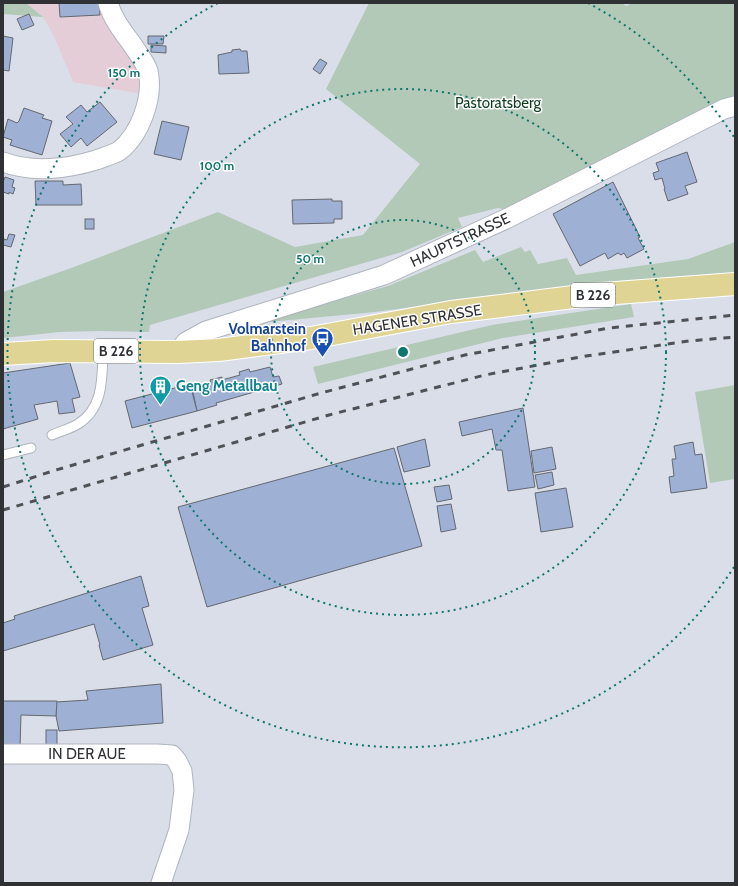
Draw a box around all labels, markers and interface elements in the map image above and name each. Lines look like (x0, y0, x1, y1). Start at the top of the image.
text: 150 m (108, 65, 140, 80)
park label: Pastoratsberg (455, 94, 542, 112)
text: 100 m (200, 158, 234, 173)
street label: HAUPTSTRASSE (407, 209, 513, 271)
text: 50 m (296, 251, 324, 266)
road number: B 226 (571, 283, 615, 307)
street label: HAGENER STRASSE (351, 301, 483, 339)
place label: Volmarstein Bahnhof (228, 320, 306, 355)
bus stop icon: Volmarstein Bahnhof (309, 325, 335, 358)
road number: B 226 (94, 339, 138, 363)
centre of rings (396, 345, 410, 359)
building icon: Geng Metallbau (148, 373, 174, 406)
place label: Geng Metallbau (176, 377, 278, 395)
street label: IN DER AUE (48, 745, 126, 763)

